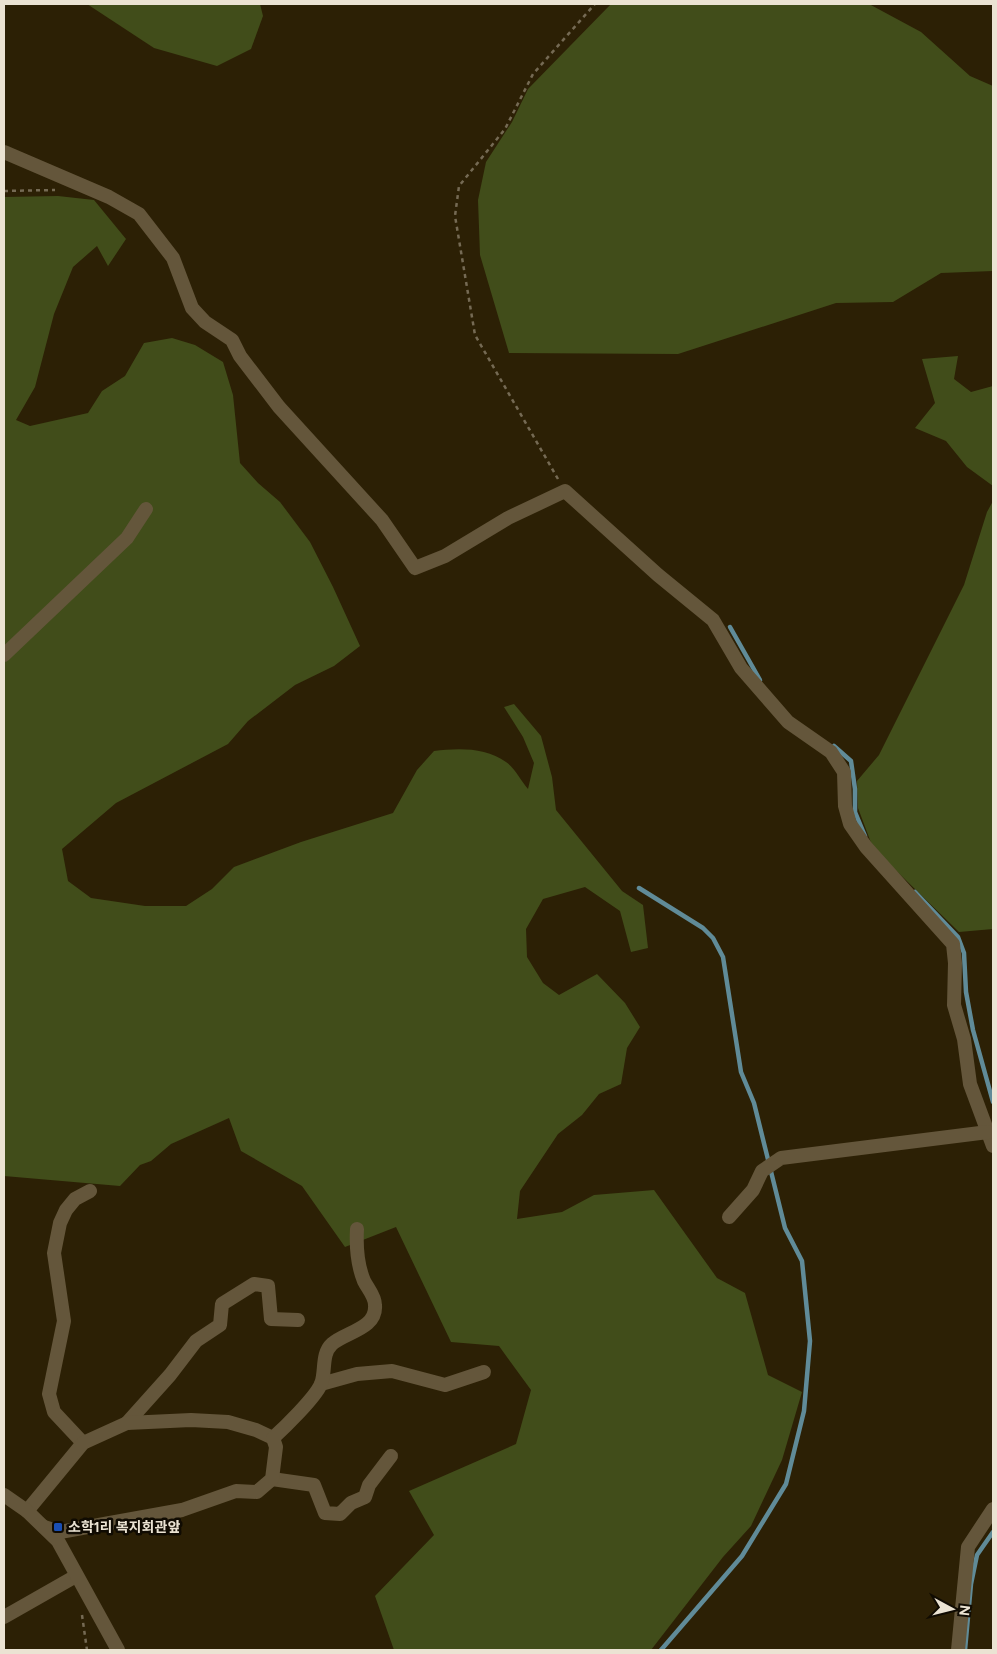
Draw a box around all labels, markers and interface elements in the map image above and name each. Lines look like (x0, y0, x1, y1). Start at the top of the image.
place label: 소학1리 복지회관앞 (68, 1519, 180, 1536)
marker: 소학1리 복지회관앞 (52, 1521, 64, 1533)
north arrow (927, 1584, 977, 1634)
text: N (955, 1604, 974, 1617)

